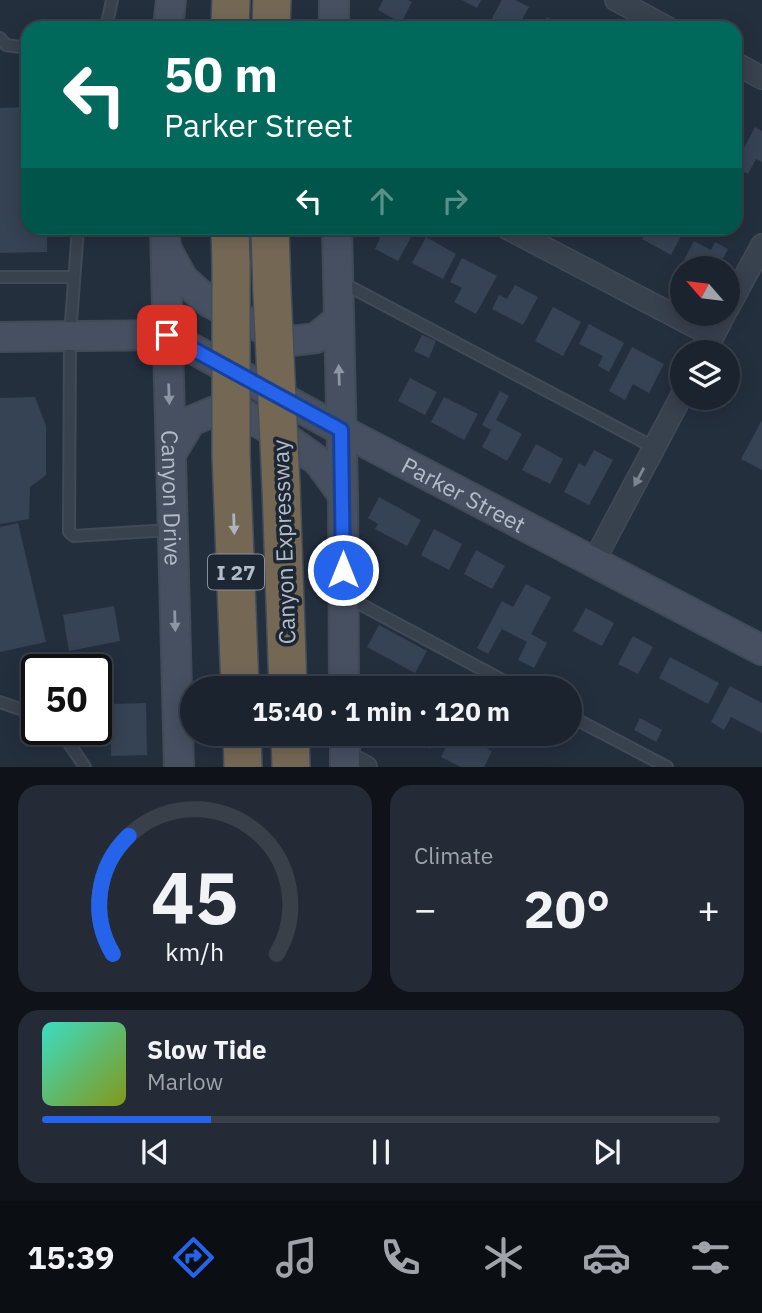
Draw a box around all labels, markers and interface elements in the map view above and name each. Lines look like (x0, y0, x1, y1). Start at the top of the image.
text: 50 m (164, 42, 278, 105)
icon: left (49, 49, 140, 140)
text: Parker Street (164, 104, 353, 146)
icon: left (290, 182, 328, 220)
icon: ahead (363, 182, 401, 220)
icon: right (436, 182, 474, 220)
north arrow (670, 256, 740, 326)
map controls (670, 256, 740, 410)
pin (137, 305, 197, 365)
icon: arrive (148, 316, 186, 354)
button: layers (670, 340, 740, 410)
one-way arrow (334, 363, 345, 385)
one-way arrow (163, 383, 174, 405)
street label: Canyon Drive (155, 430, 189, 566)
street label: Canyon Expressway (264, 439, 302, 645)
street label: Parker Street (397, 449, 531, 539)
one-way arrow (633, 467, 645, 487)
one-way arrow (228, 513, 239, 535)
position arrow (306, 533, 380, 607)
road number: I 27 (208, 554, 264, 590)
one-way arrow (170, 610, 181, 632)
speed limit sign: 50 (21, 654, 112, 745)
text: 15:40 · 1 min · 120 m (252, 694, 510, 728)
text: Climate (414, 840, 493, 870)
text: 45 (151, 850, 239, 945)
text: 20° (524, 875, 610, 942)
text: − (414, 884, 437, 933)
text: + (697, 884, 720, 933)
text: km/h (166, 935, 224, 968)
text: Slow Tide (147, 1032, 267, 1066)
text: Marlow (147, 1066, 223, 1096)
icon: previous (136, 1133, 174, 1171)
icon: pause (362, 1133, 400, 1171)
icon: next (588, 1133, 626, 1171)
icon: directions (169, 1233, 218, 1282)
icon: music (272, 1233, 321, 1282)
icon: phone (376, 1233, 425, 1282)
icon: climate (479, 1233, 528, 1282)
icon: car (582, 1233, 631, 1282)
icon: filters (686, 1233, 735, 1282)
text: 15:39 (27, 1236, 115, 1278)

